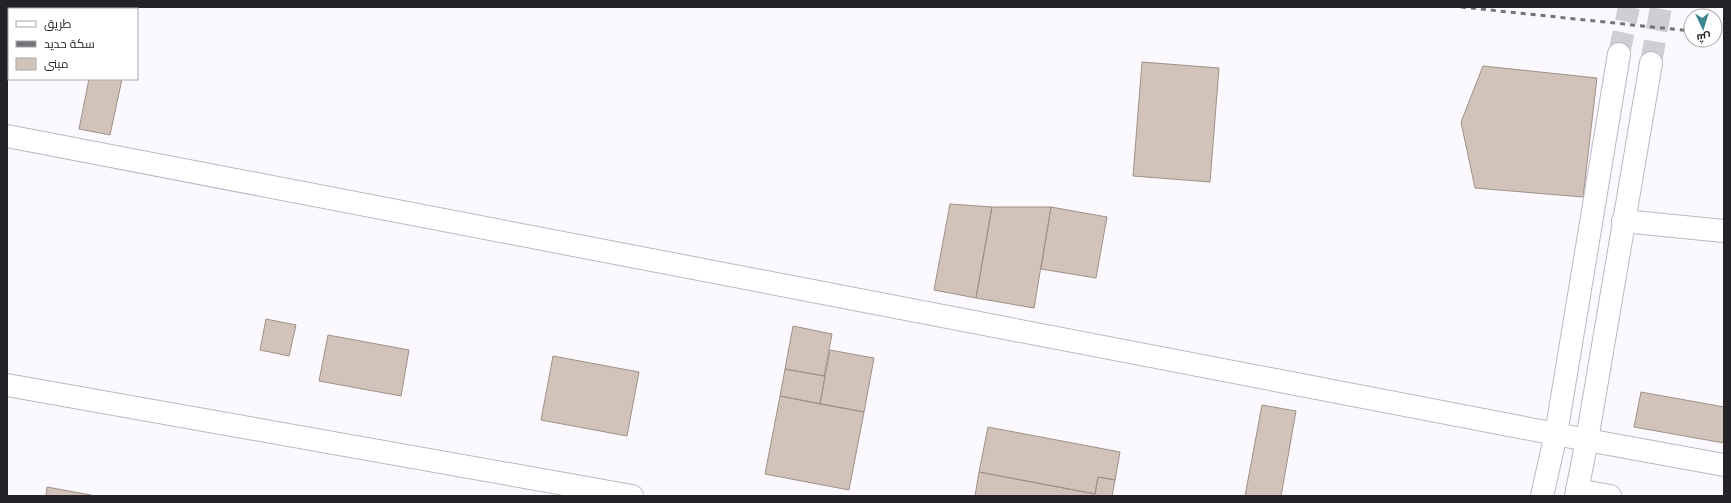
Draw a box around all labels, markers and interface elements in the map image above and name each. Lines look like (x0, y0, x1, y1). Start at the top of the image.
legend (8, 8, 138, 80)
north arrow (1683, 8, 1723, 48)
text: طريق (44, 16, 72, 31)
text: ش (1696, 31, 1711, 45)
text: سكة حديد (44, 36, 95, 51)
text: مبنى (44, 56, 69, 71)

